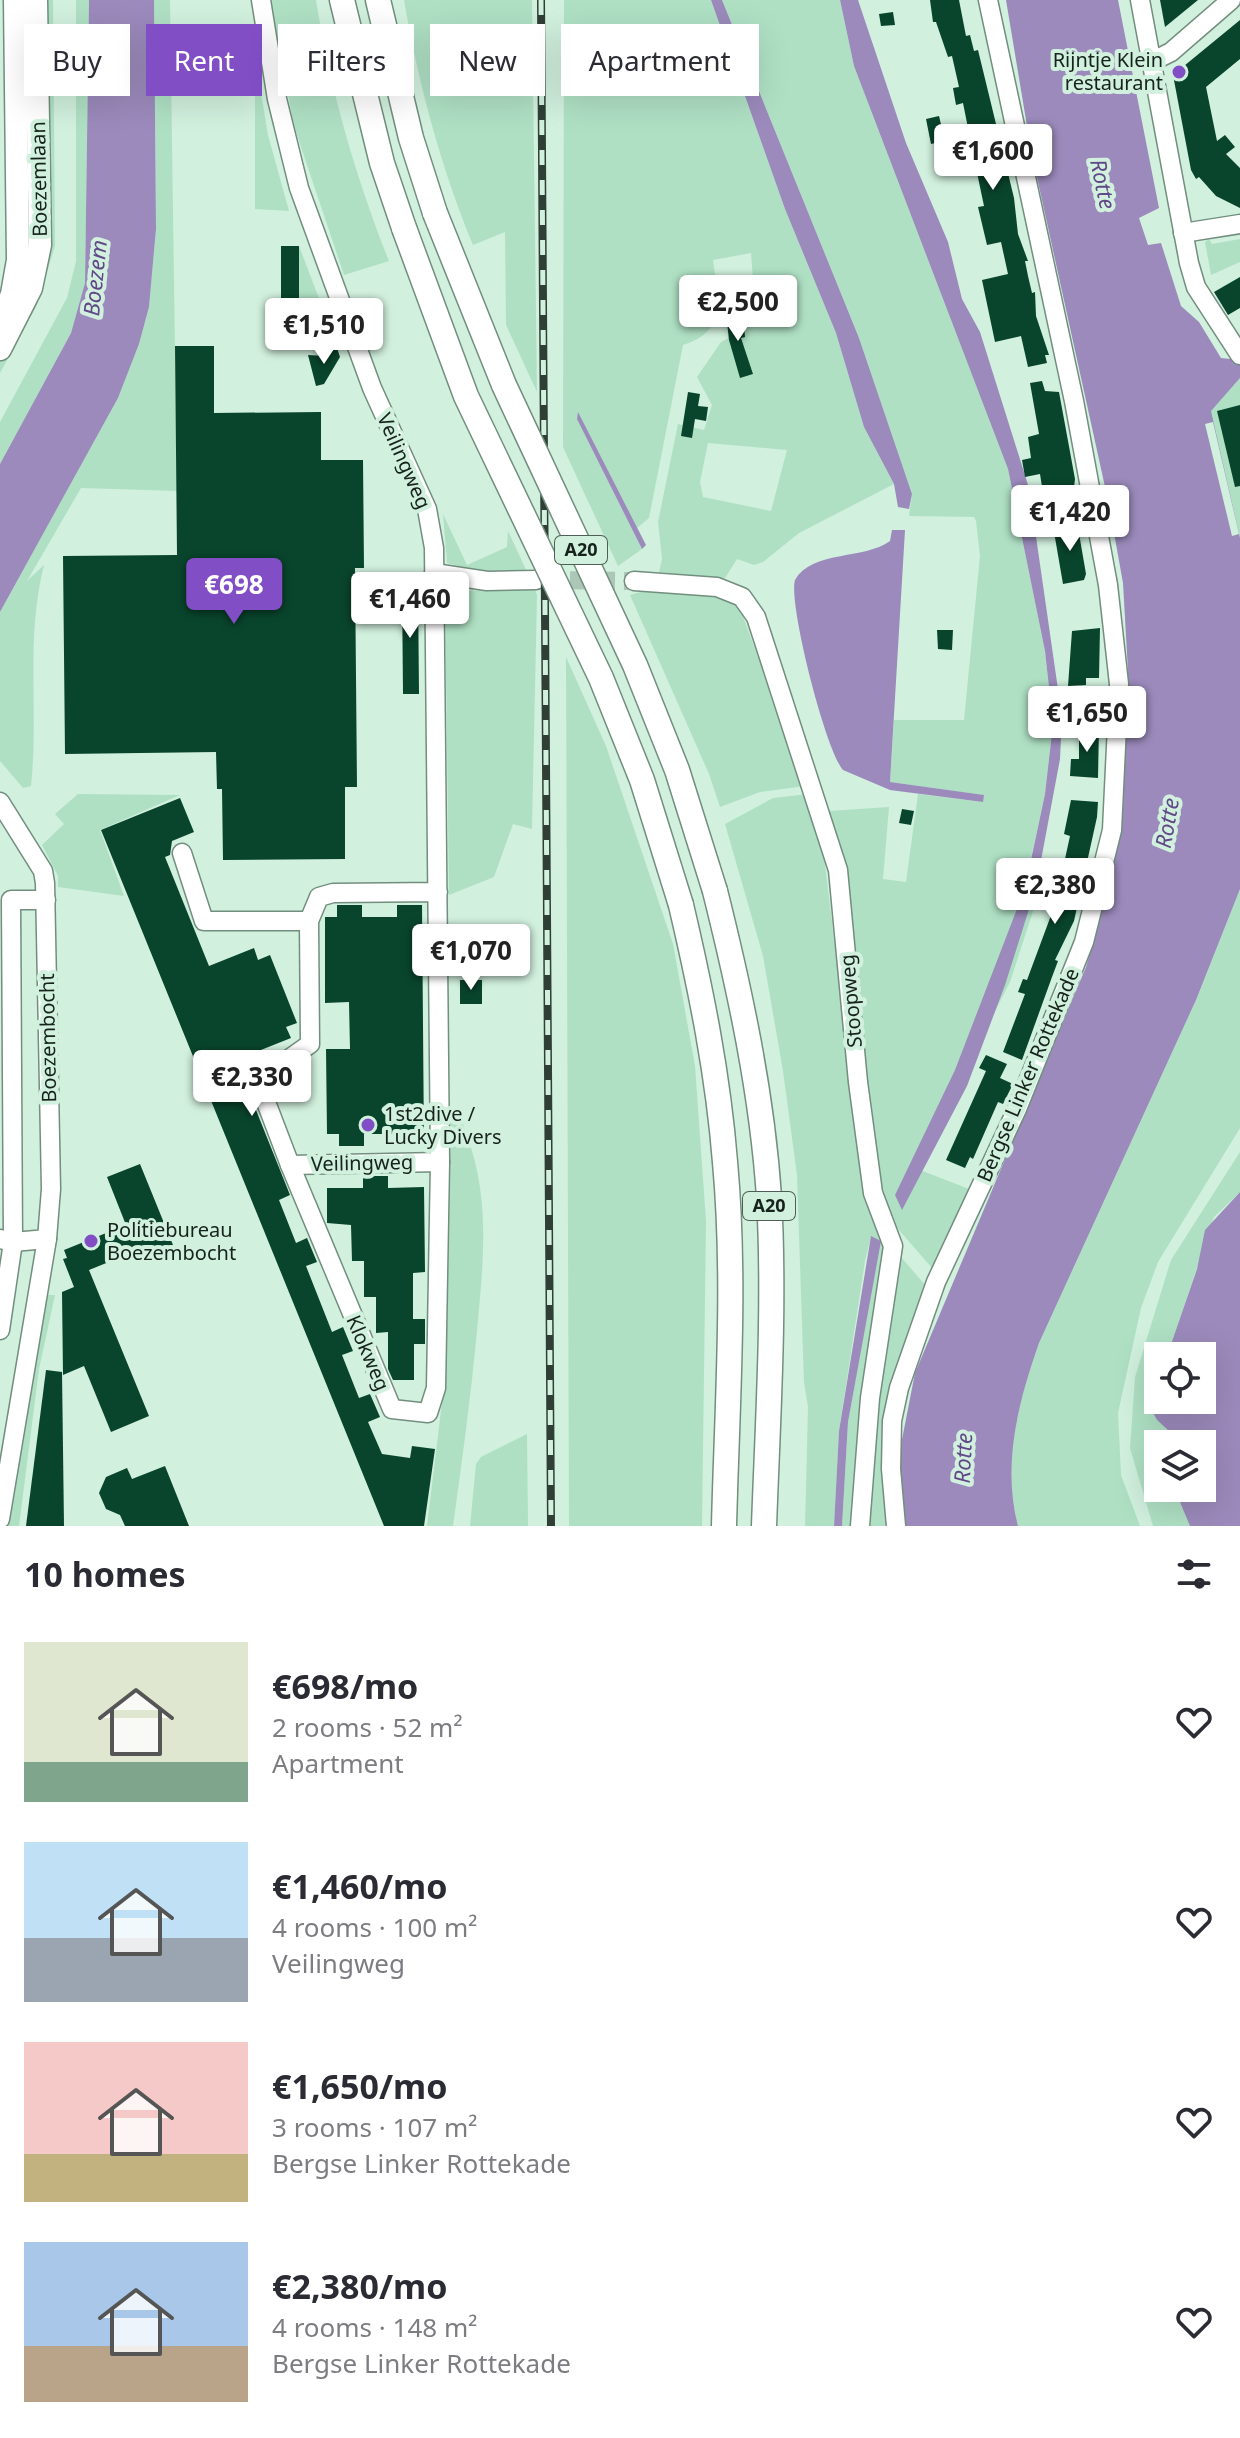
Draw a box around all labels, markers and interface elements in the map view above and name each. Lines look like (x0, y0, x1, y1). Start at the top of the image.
chip: Buy (24, 24, 130, 96)
chip: Rent (146, 24, 262, 96)
chip: Filters (278, 24, 414, 96)
chip: New (430, 24, 545, 96)
chip: Apartment (561, 24, 759, 96)
place label: Rijntje Klein restaurant (1053, 46, 1163, 96)
marker: Rijntje Klein restaurant (1170, 63, 1188, 81)
street label: Boezemlaan (24, 121, 53, 237)
pin: €1,600 (928, 124, 1058, 192)
text: €1,600 (952, 132, 1034, 168)
water label: Rotte (1084, 156, 1124, 212)
water label: Boezem (75, 238, 113, 317)
pin: €2,500 (673, 275, 803, 343)
text: €2,500 (697, 283, 779, 319)
pin: €1,510 (259, 298, 389, 366)
text: €1,510 (283, 306, 365, 342)
street label: Veilingweg (371, 409, 438, 513)
pin: €1,420 (1005, 485, 1135, 553)
text: €1,420 (1029, 493, 1111, 529)
road number: A20 (555, 536, 607, 564)
pin: €698 (187, 558, 281, 626)
text: €698 (204, 566, 264, 602)
pin: €1,460 (345, 572, 475, 640)
text: €1,460 (369, 580, 451, 616)
pin: €1,650 (1022, 686, 1152, 754)
text: €1,650 (1046, 694, 1128, 730)
water label: Rotte (1147, 795, 1185, 850)
pin: €2,380 (990, 858, 1120, 926)
text: €2,380 (1014, 866, 1096, 902)
pin: €1,070 (406, 924, 536, 992)
text: €1,070 (430, 932, 512, 968)
street label: Stoopweg (833, 953, 868, 1049)
street label: Bergse Linker Rottekade (970, 964, 1085, 1186)
street label: Boezembocht (33, 973, 62, 1103)
pin: €2,330 (187, 1050, 317, 1118)
text: €2,330 (211, 1058, 293, 1094)
place label: 1st2dive / Lucky Divers (384, 1100, 502, 1150)
marker: 1st2dive / Lucky Divers (359, 1116, 377, 1134)
street label: Veilingweg (311, 1148, 413, 1177)
road number: A20 (743, 1192, 795, 1220)
place label: Politiebureau Boezembocht (107, 1216, 236, 1266)
marker: Politiebureau Boezembocht (82, 1232, 100, 1250)
street label: Klokweg (340, 1311, 396, 1395)
map controls (1144, 1342, 1216, 1502)
button: locate (1144, 1342, 1216, 1414)
button: layers (1144, 1430, 1216, 1502)
water label: Rotte (946, 1432, 978, 1484)
text: 10 homes (24, 1551, 186, 1597)
icon: filters (1172, 1552, 1216, 1596)
text: €698/mo (272, 1663, 418, 1709)
icon: home (88, 1674, 184, 1770)
icon: heart (1172, 1700, 1216, 1744)
text: 2 rooms · 52 m² (272, 1709, 462, 1745)
text: Apartment (272, 1745, 404, 1781)
text: €1,460/mo (272, 1863, 447, 1909)
icon: home (88, 1874, 184, 1970)
icon: heart (1172, 1900, 1216, 1944)
text: 4 rooms · 100 m² (272, 1909, 477, 1945)
text: Veilingweg (272, 1945, 405, 1981)
text: €1,650/mo (272, 2063, 447, 2109)
icon: home (88, 2074, 184, 2170)
icon: heart (1172, 2100, 1216, 2144)
text: 3 rooms · 107 m² (272, 2109, 477, 2145)
text: Bergse Linker Rottekade (272, 2145, 571, 2181)
text: €2,380/mo (272, 2263, 447, 2309)
icon: home (88, 2274, 184, 2370)
icon: heart (1172, 2300, 1216, 2344)
text: 4 rooms · 148 m² (272, 2309, 477, 2345)
text: Bergse Linker Rottekade (272, 2345, 571, 2381)

